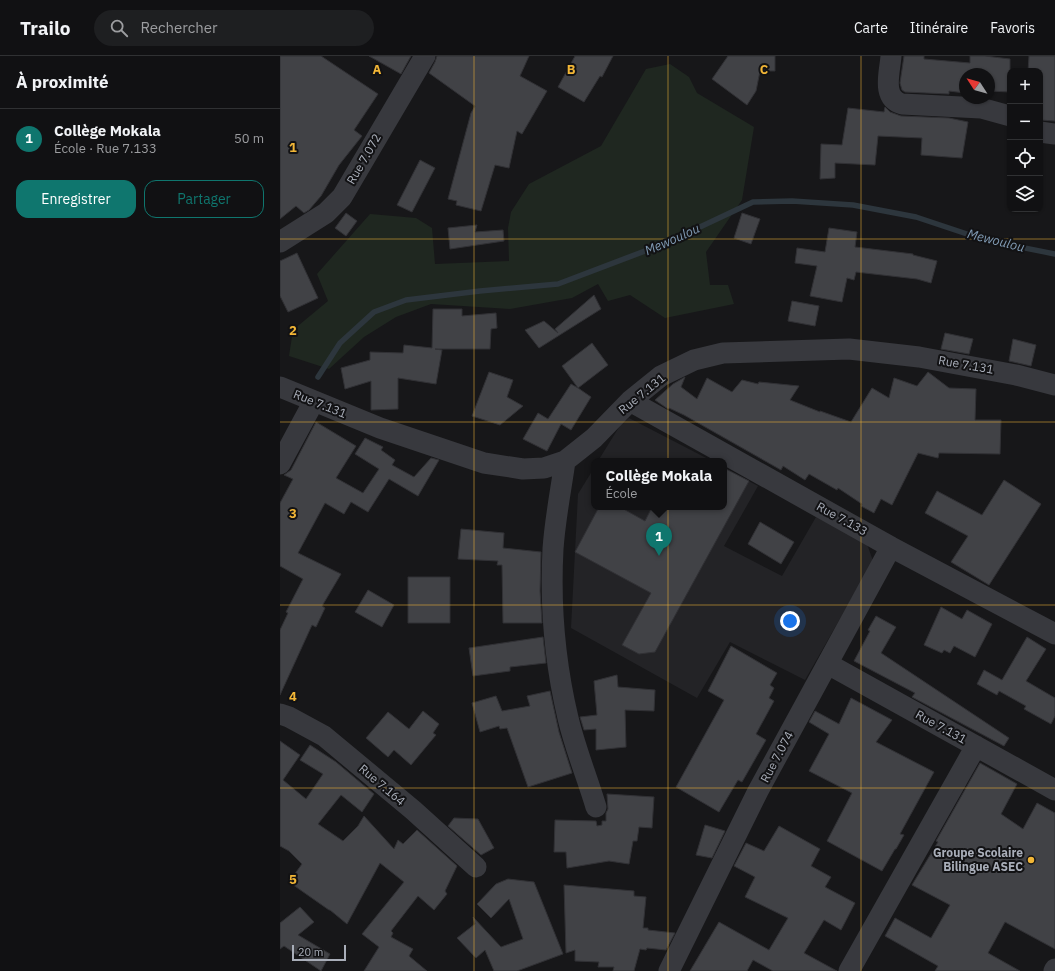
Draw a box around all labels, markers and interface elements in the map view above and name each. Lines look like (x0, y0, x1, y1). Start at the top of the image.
search box (94, 10, 374, 46)
text: Trailo (20, 16, 70, 40)
icon: search (108, 17, 130, 39)
text: Rechercher (140, 18, 218, 37)
text: Carte (854, 19, 888, 37)
text: Itinéraire (910, 19, 968, 37)
text: Favoris (990, 19, 1035, 37)
text: A (373, 61, 382, 78)
text: B (567, 61, 576, 78)
text: C (760, 61, 769, 78)
north arrow (959, 68, 995, 104)
map controls (1007, 68, 1043, 212)
button: + (1007, 68, 1043, 104)
text: À proximité (16, 71, 109, 93)
button: − (1007, 104, 1043, 140)
text: Collège Mokala (54, 121, 161, 140)
text: 1 (25, 130, 33, 147)
text: 50 m (234, 130, 264, 147)
street label: Rue 7.072 (343, 131, 384, 187)
text: 1 (289, 139, 297, 156)
text: École · Rue 7.133 (54, 140, 157, 157)
button: locate (1007, 140, 1043, 176)
button: layers (1007, 176, 1043, 212)
button: Enregistrer (16, 180, 136, 218)
button: Partager (144, 180, 264, 218)
water label: Mewoulou (642, 220, 702, 259)
water label: Mewoulou (965, 225, 1026, 256)
text: 2 (289, 322, 297, 339)
street label: Rue 7.131 (937, 352, 995, 377)
street label: Rue 7.131 (615, 370, 668, 417)
street label: Rue 7.131 (291, 386, 349, 421)
popup (591, 458, 727, 510)
text: Collège Mokala (606, 466, 712, 485)
text: École (606, 485, 637, 502)
street label: Rue 7.133 (814, 498, 870, 539)
text: 3 (289, 505, 297, 522)
pin: 1 (646, 523, 672, 556)
your location (780, 611, 800, 631)
text: 4 (289, 688, 297, 705)
street label: Rue 7.131 (913, 706, 969, 747)
street label: Rue 7.074 (757, 729, 796, 785)
street label: Rue 7.164 (356, 761, 409, 808)
place label: Groupe Scolaire Bilingue ASEC (933, 845, 1023, 874)
marker: Groupe Scolaire Bilingue ASEC (1026, 855, 1036, 865)
text: 5 (289, 871, 297, 888)
scale bar (292, 943, 346, 962)
text: 20 m (298, 945, 323, 959)

